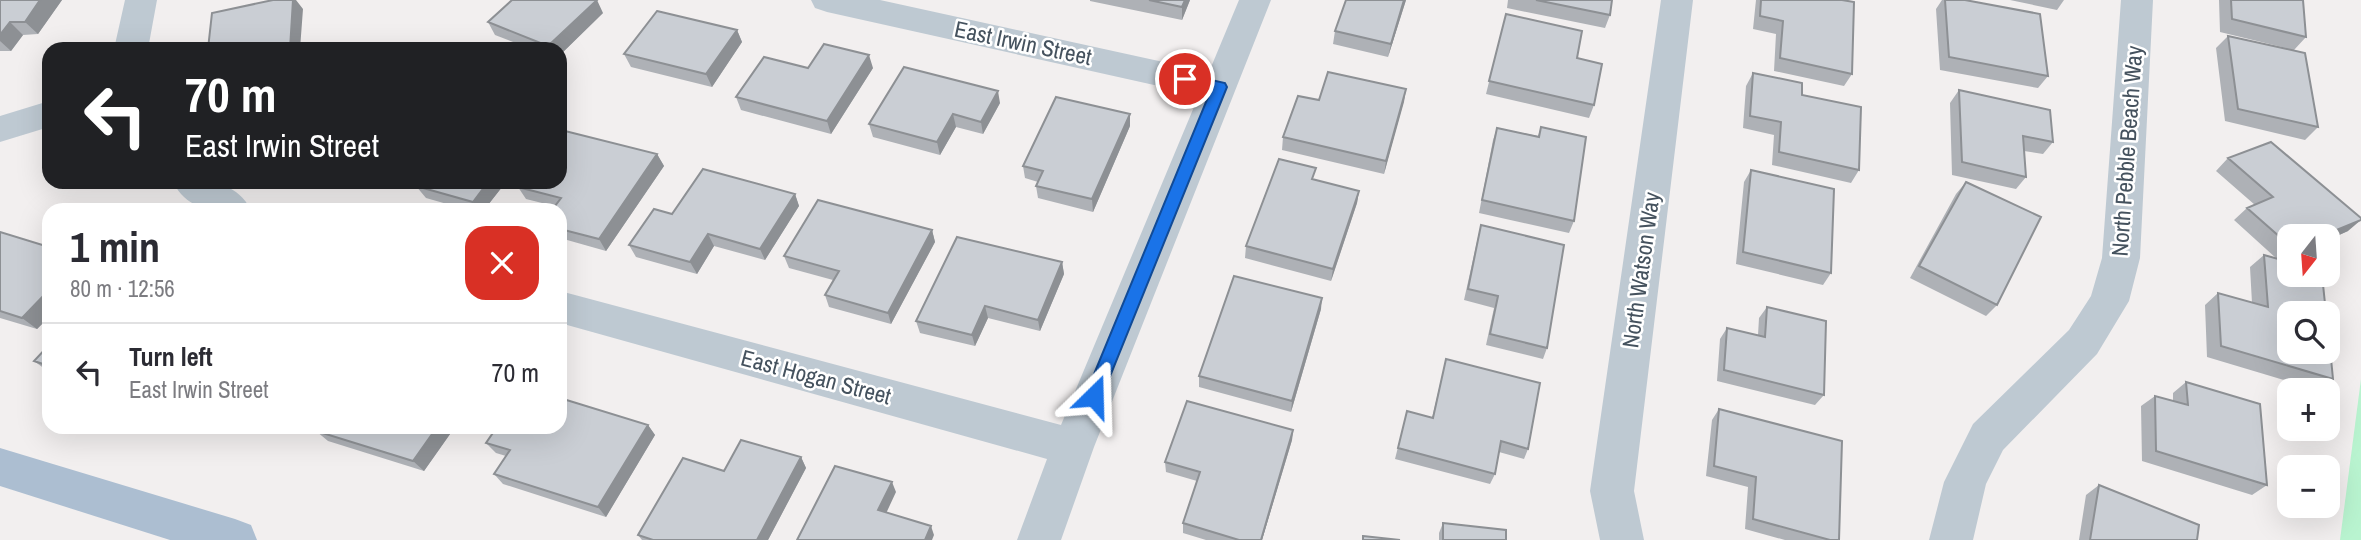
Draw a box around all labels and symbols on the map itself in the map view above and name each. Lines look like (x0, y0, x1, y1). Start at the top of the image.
street label: East Irwin Street (952, 13, 1095, 72)
street label: North Pebble Beach Way (2104, 44, 2149, 257)
pin (1155, 49, 1215, 109)
street label: North Watson Way (1614, 190, 1667, 350)
north arrow (2277, 224, 2340, 287)
street label: East Hogan Street (738, 342, 895, 411)
position arrow (1057, 359, 1131, 433)

